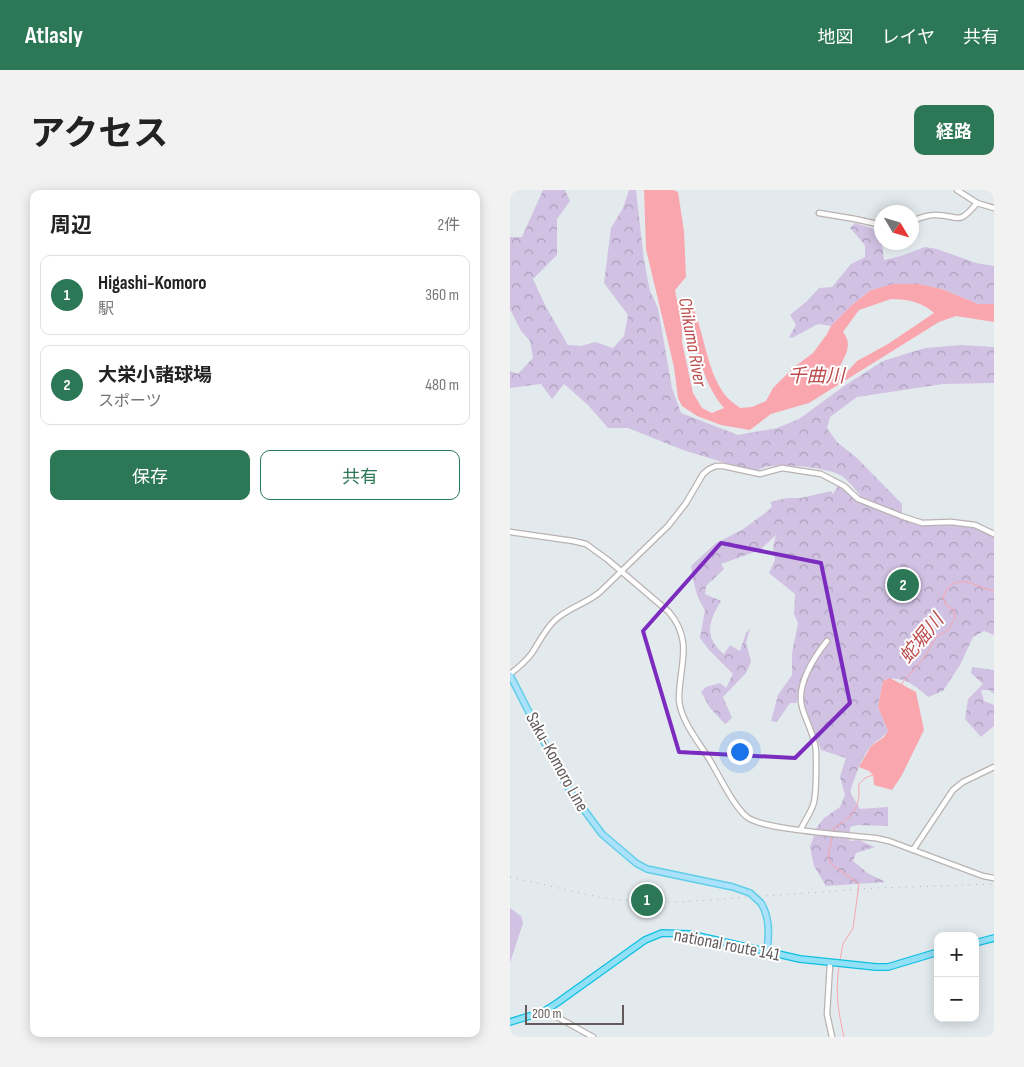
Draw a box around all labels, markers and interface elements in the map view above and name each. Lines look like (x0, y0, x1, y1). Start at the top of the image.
text: Atlasly (25, 21, 83, 50)
text: 地図 (818, 27, 854, 48)
text: レイヤ (882, 27, 935, 48)
text: 共有 (963, 27, 999, 48)
button: 経路 (914, 105, 994, 155)
text: アクセス (30, 113, 168, 156)
north arrow (874, 205, 919, 250)
text: 周辺 (50, 213, 92, 238)
text: 2件 (437, 216, 460, 235)
text: Higashi-Komoro (98, 272, 207, 295)
text: 1 (64, 286, 70, 305)
text: 360 m (425, 286, 459, 305)
water label: Chikuma River (673, 296, 711, 389)
text: 駅 (98, 300, 114, 319)
text: 大栄小諸球場 (98, 364, 212, 387)
water label: 千曲川 (787, 365, 846, 388)
text: 2 (63, 376, 71, 395)
text: 480 m (425, 376, 459, 395)
text: スポーツ (98, 392, 162, 411)
button: 保存 (50, 450, 250, 500)
button: 共有 (260, 450, 460, 500)
pin: 2 (887, 566, 919, 604)
water label: 蛇堀川 (895, 608, 950, 668)
street label: Saku-Komoro Line (521, 709, 593, 815)
your location (727, 739, 753, 765)
pin: 1 (631, 881, 663, 919)
street label: national route 141 (672, 924, 782, 966)
map controls (934, 932, 979, 1022)
button: + (934, 932, 979, 977)
button: − (934, 977, 979, 1022)
scale bar (525, 1002, 624, 1025)
text: 200 m (532, 1005, 561, 1022)

